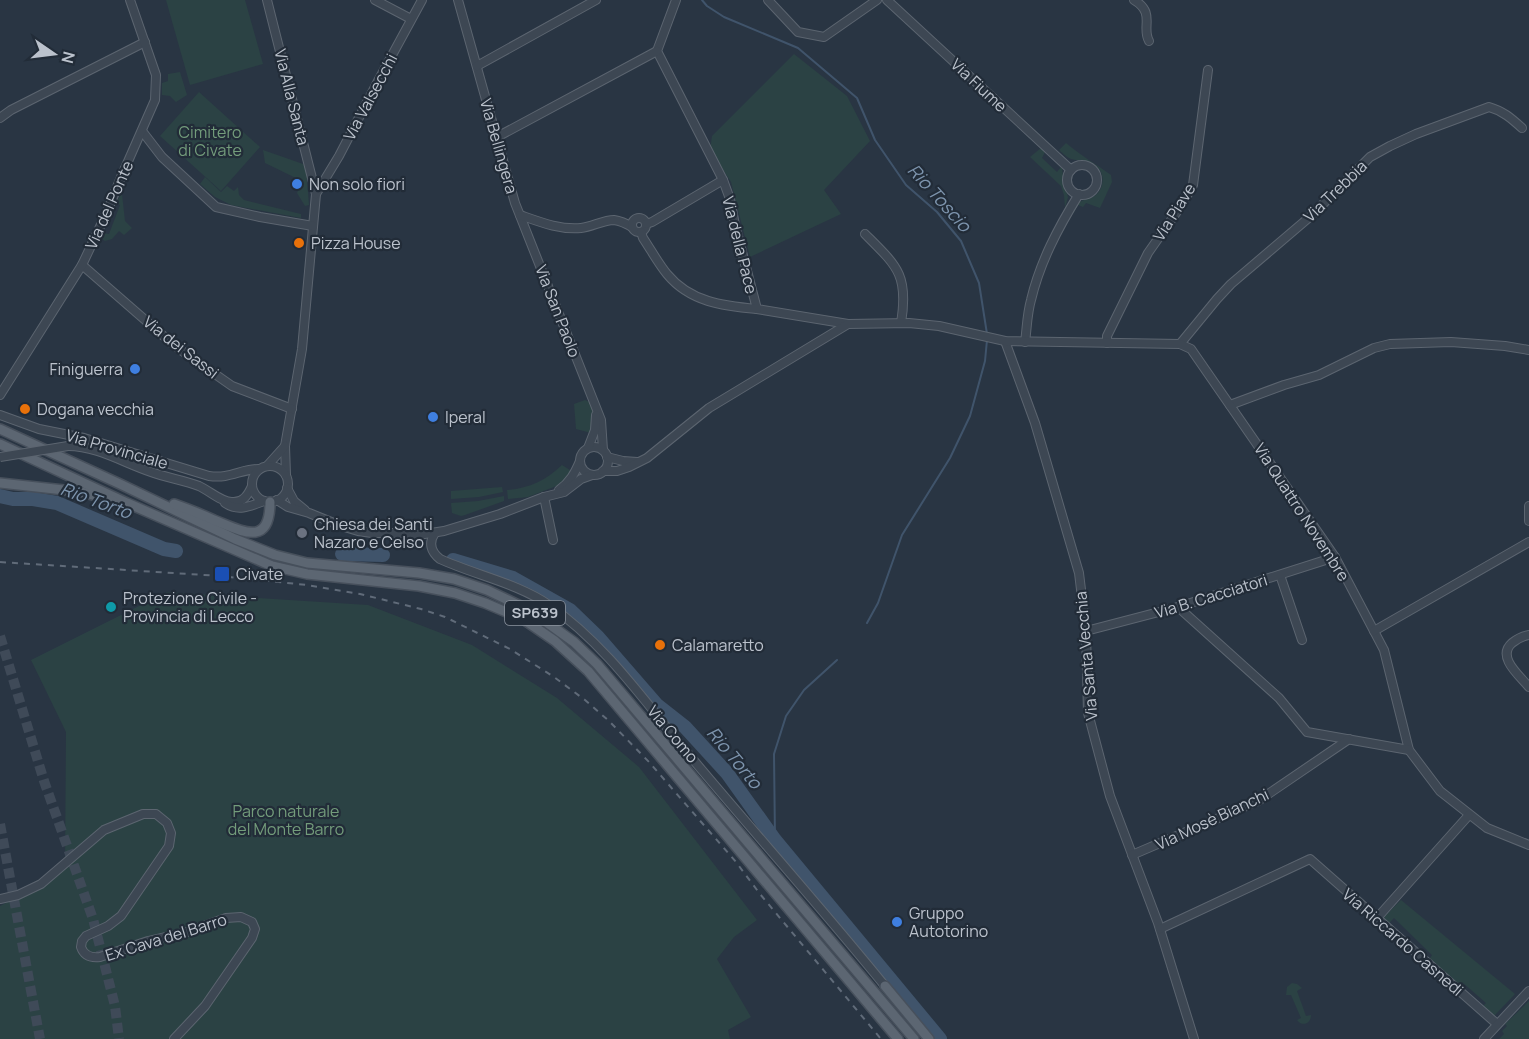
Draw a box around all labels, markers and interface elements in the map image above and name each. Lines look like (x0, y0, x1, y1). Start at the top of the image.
north arrow (24, 24, 84, 84)
street label: Via Alla Santa (269, 47, 315, 147)
text: N (56, 49, 81, 66)
street label: Via Valsecchi (338, 50, 402, 144)
street label: Via Fiume (946, 53, 1012, 117)
street label: Via Bellingera (475, 96, 523, 196)
park label: Cimitero di Civate (178, 121, 242, 161)
street label: Via Trebbia (1298, 155, 1372, 227)
street label: Via del Ponte (80, 157, 138, 253)
water label: Rio Toscio (903, 158, 978, 237)
place label: Non solo fiori (309, 173, 405, 195)
marker: Non solo fiori (290, 177, 304, 191)
street label: Via Piave (1148, 179, 1200, 245)
street label: Via della Pace (717, 194, 763, 296)
place label: Pizza House (311, 232, 401, 254)
marker: Pizza House (292, 236, 306, 250)
street label: Via San Paolo (530, 262, 586, 360)
street label: Via dei Sassi (139, 311, 223, 383)
place label: Finiguerra (50, 358, 123, 380)
marker: Finiguerra (128, 362, 142, 376)
place label: Dogana vecchia (37, 398, 154, 420)
marker: Dogana vecchia (18, 402, 32, 416)
place label: Iperal (445, 406, 486, 428)
marker: Iperal (426, 410, 440, 424)
street label: Via Provinciale (63, 424, 171, 474)
street label: Via Quattro Novembre (1249, 439, 1355, 585)
water label: Rio Torto (58, 476, 136, 524)
place label: Chiesa dei Santi Nazaro e Celso (314, 513, 433, 553)
marker: Chiesa dei Santi Nazaro e Celso (295, 526, 309, 540)
place label: Civate (236, 563, 283, 585)
marker: Civate (213, 565, 231, 583)
street label: Via B. Cacciatori (1152, 568, 1270, 624)
place label: Protezione Civile - Provincia di Lecco (123, 587, 257, 627)
street label: Via Santa Vecchia (1069, 591, 1103, 721)
marker: Protezione Civile - Provincia di Lecco (104, 600, 118, 614)
road number: SP639 (505, 601, 565, 625)
place label: Calamaretto (672, 634, 764, 656)
marker: Calamaretto (653, 638, 667, 652)
street label: Via Como (642, 700, 704, 768)
water label: Rio Torto (702, 721, 769, 794)
street label: Via Mosè Bianchi (1152, 783, 1272, 855)
park label: Parco naturale del Monte Barro (228, 800, 344, 840)
street label: Via Riccardo Casnedi (1338, 883, 1468, 1001)
place label: Gruppo Autotorino (909, 902, 988, 942)
street label: Ex Cava del Barro (103, 908, 229, 966)
marker: Gruppo Autotorino (890, 915, 904, 929)

